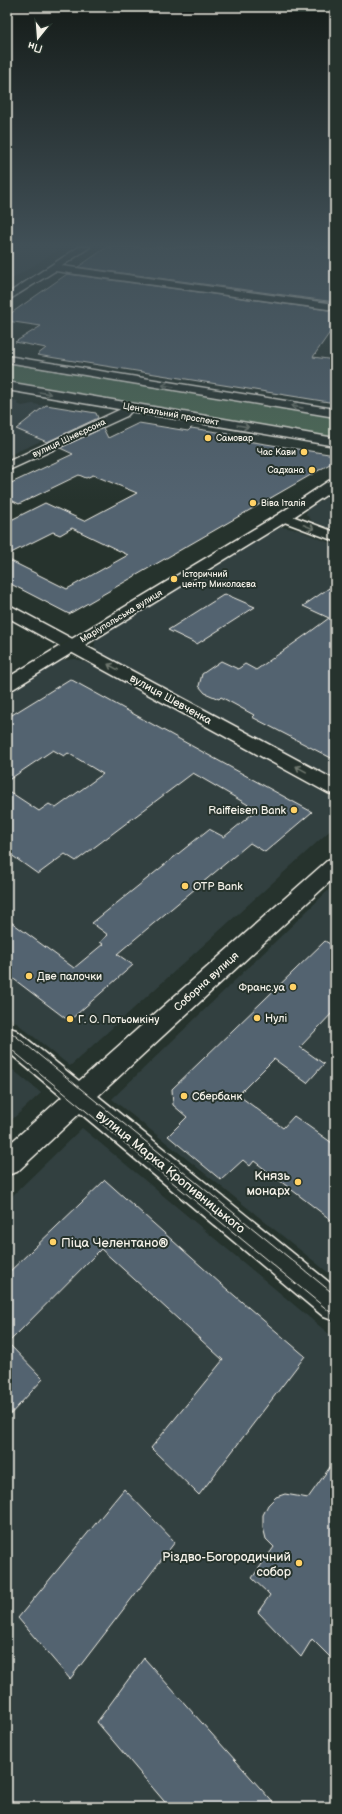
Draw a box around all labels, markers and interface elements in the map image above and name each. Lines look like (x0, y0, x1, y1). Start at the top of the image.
north arrow (18, 18, 58, 58)
text: Пн (26, 39, 44, 55)
one-way arrow (162, 382, 175, 390)
one-way arrow (39, 389, 52, 397)
street label: Центральний проспект (122, 401, 221, 429)
one-way arrow (290, 403, 303, 411)
street label: вулиця Шнеєрсона (31, 416, 108, 460)
one-way arrow (236, 422, 249, 430)
marker: Самовар (203, 433, 213, 443)
place label: Самовар (216, 433, 253, 444)
place label: Час Кави (257, 447, 296, 458)
marker: Час Кави (299, 447, 309, 457)
place label: Садхана (267, 465, 305, 476)
marker: Садхана (307, 465, 317, 475)
marker: Віва Італія (248, 498, 258, 508)
place label: Віва Італія (261, 498, 306, 509)
one-way arrow (303, 524, 315, 531)
place label: Історичний центр Миколаєва (182, 569, 257, 590)
marker: Історичний центр Миколаєва (169, 574, 179, 584)
street label: Маріупольська вулиця (78, 587, 164, 645)
one-way arrow (107, 663, 119, 670)
street label: вулиця Шевченка (128, 672, 214, 728)
one-way arrow (295, 765, 307, 773)
place label: Raiffeisen Bank (208, 804, 287, 817)
marker: Raiffeisen Bank (289, 805, 299, 815)
place label: OTP Bank (193, 880, 243, 893)
marker: OTP Bank (180, 881, 190, 891)
street label: Соборна вулиця (171, 949, 241, 1014)
place label: Две палочки (37, 970, 102, 983)
marker: Две палочки (24, 971, 34, 981)
place label: Франс.уа (238, 981, 285, 994)
marker: Франс.уа (288, 982, 298, 992)
place label: Нулі (265, 1012, 287, 1025)
place label: Г. О. Потьомкіну (78, 1013, 159, 1026)
marker: Нулі (252, 1013, 262, 1023)
marker: Г. О. Потьомкіну (65, 1014, 75, 1024)
place label: Сбербанк (192, 1090, 243, 1103)
marker: Сбербанк (179, 1091, 189, 1101)
street label: вулиця Марка Кропивницького (93, 1107, 248, 1237)
place label: Князь монарх (247, 1168, 291, 1199)
marker: Князь монарх (293, 1177, 303, 1187)
place label: Піца Челентано® (61, 1235, 168, 1251)
marker: Піца Челентано® (48, 1237, 58, 1247)
place label: Різдво-Богородичний собор (162, 1549, 292, 1580)
marker: Різдво-Богородичний собор (294, 1558, 304, 1568)

